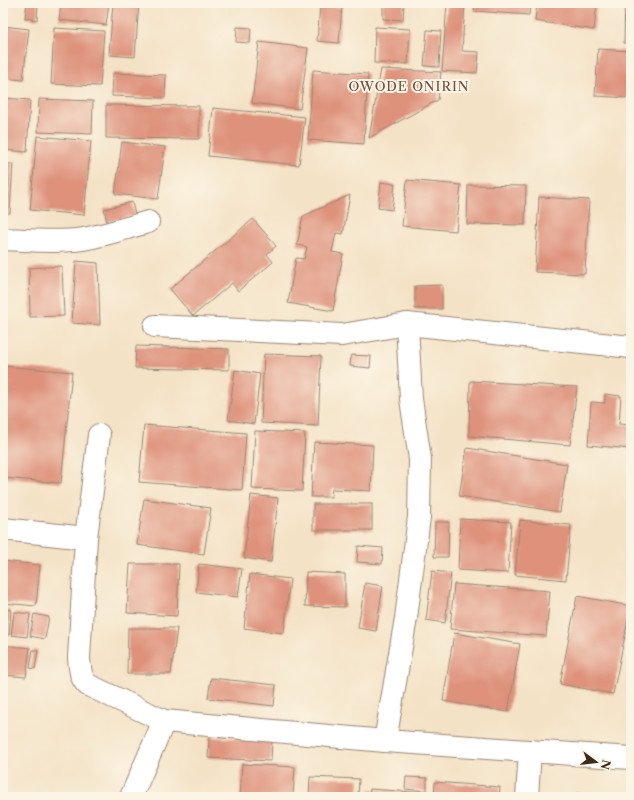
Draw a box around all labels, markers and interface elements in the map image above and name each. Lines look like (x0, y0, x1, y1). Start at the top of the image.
district label: OWODE ONIRIN (348, 78, 470, 94)
north arrow (576, 742, 616, 782)
text: N (598, 758, 614, 771)

